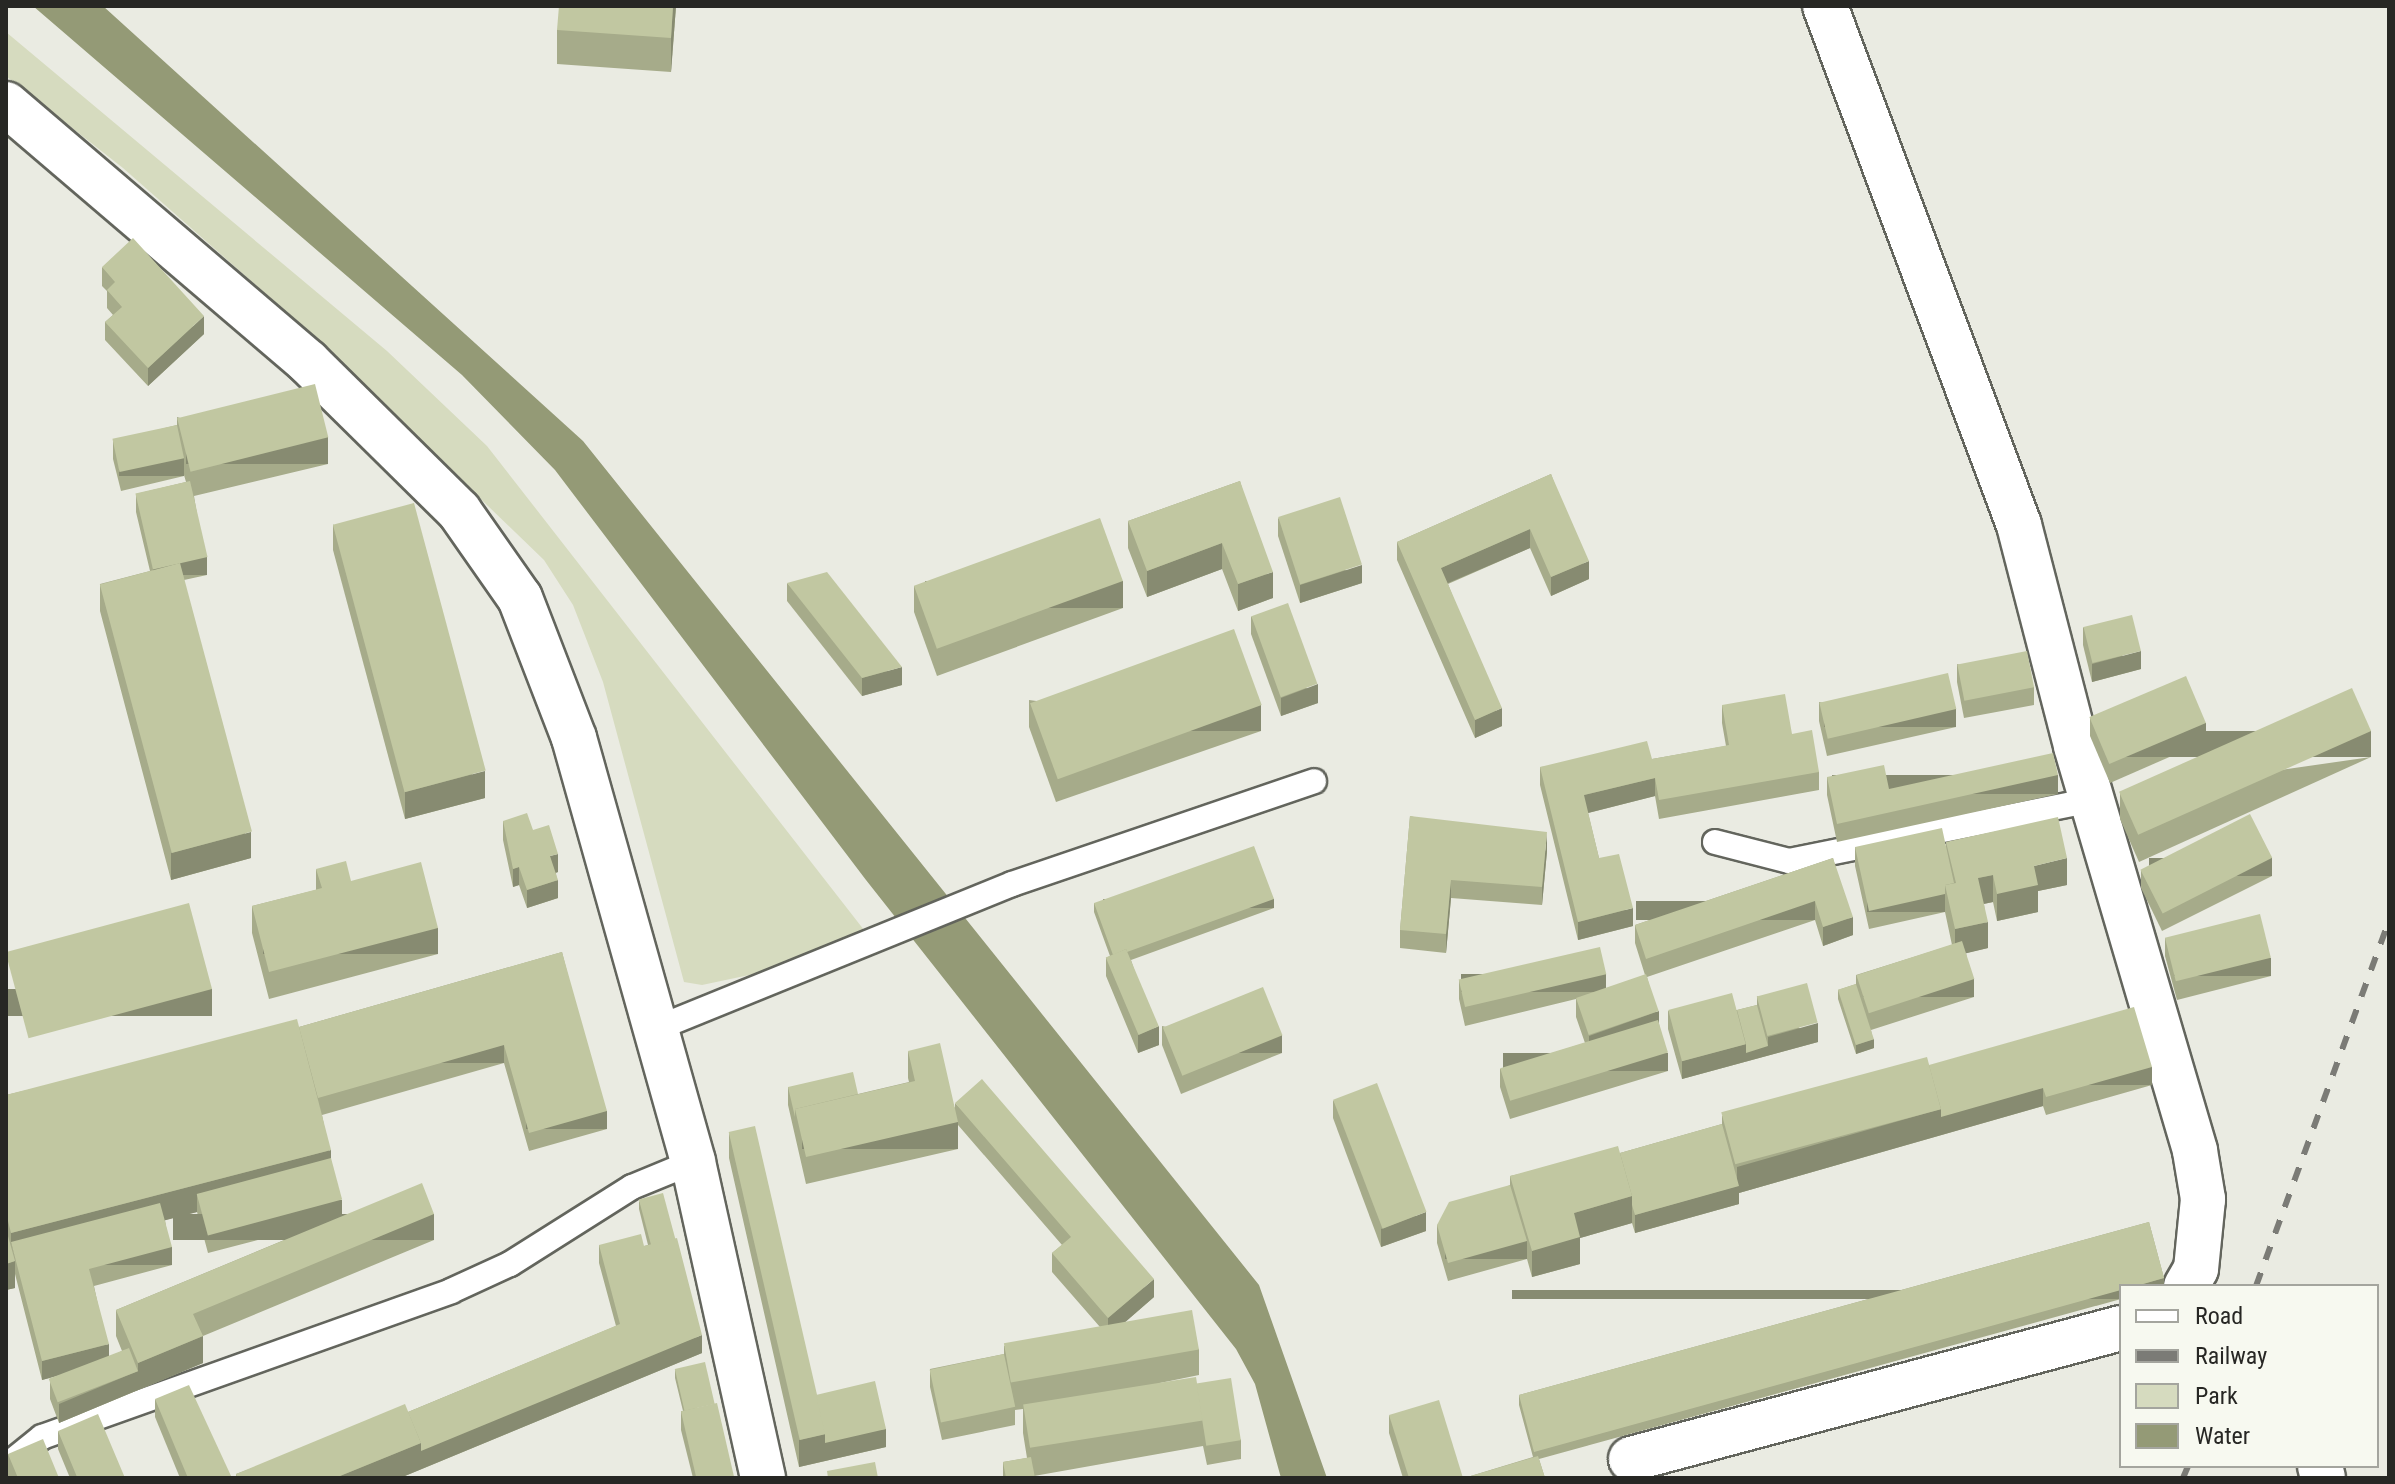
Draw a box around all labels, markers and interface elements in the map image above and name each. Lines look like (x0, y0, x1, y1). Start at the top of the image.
legend (2119, 1284, 2379, 1468)
text: Road (2195, 1302, 2243, 1330)
text: Railway (2195, 1342, 2267, 1370)
text: Park (2195, 1382, 2238, 1410)
text: Water (2195, 1422, 2250, 1450)

